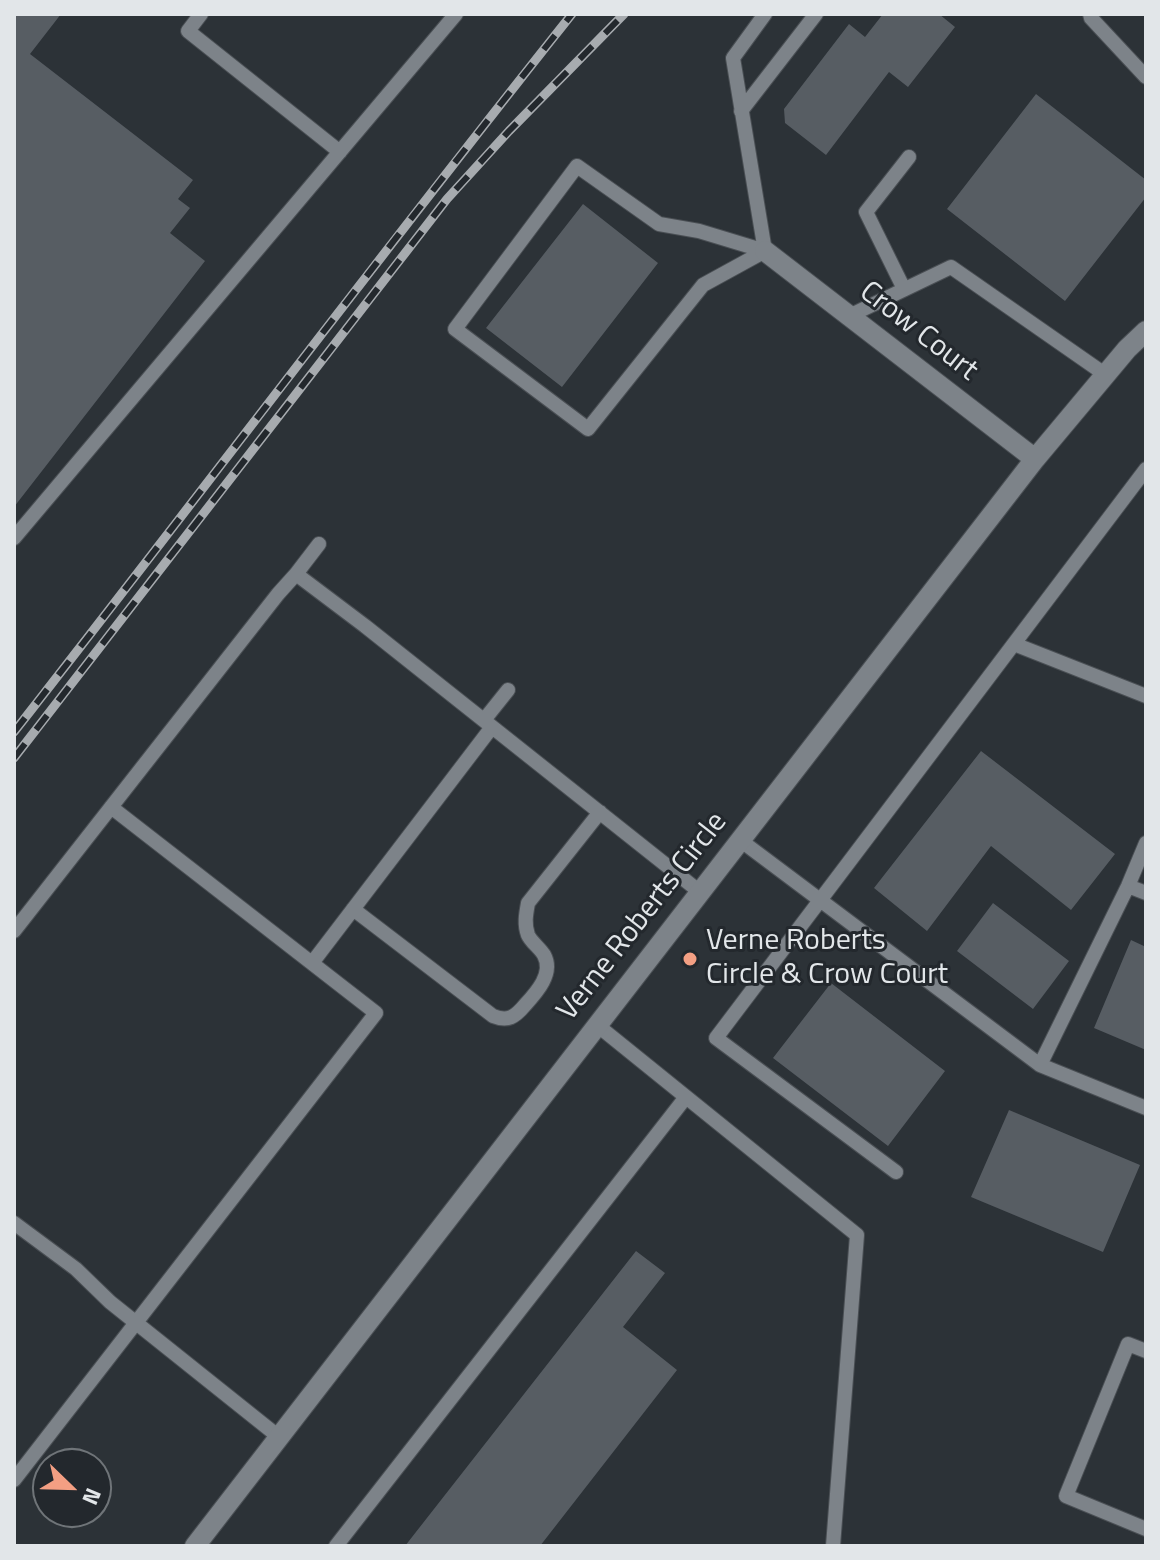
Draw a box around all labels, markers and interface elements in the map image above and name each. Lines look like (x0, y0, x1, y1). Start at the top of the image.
street label: Crow Court (852, 275, 984, 389)
street label: Verne Roberts Circle (550, 806, 736, 1028)
place label: Verne Roberts Circle & Crow Court (706, 924, 948, 994)
marker: Verne Roberts Circle & Crow Court (681, 950, 699, 968)
north arrow (32, 1448, 112, 1528)
text: N (74, 1483, 111, 1510)

